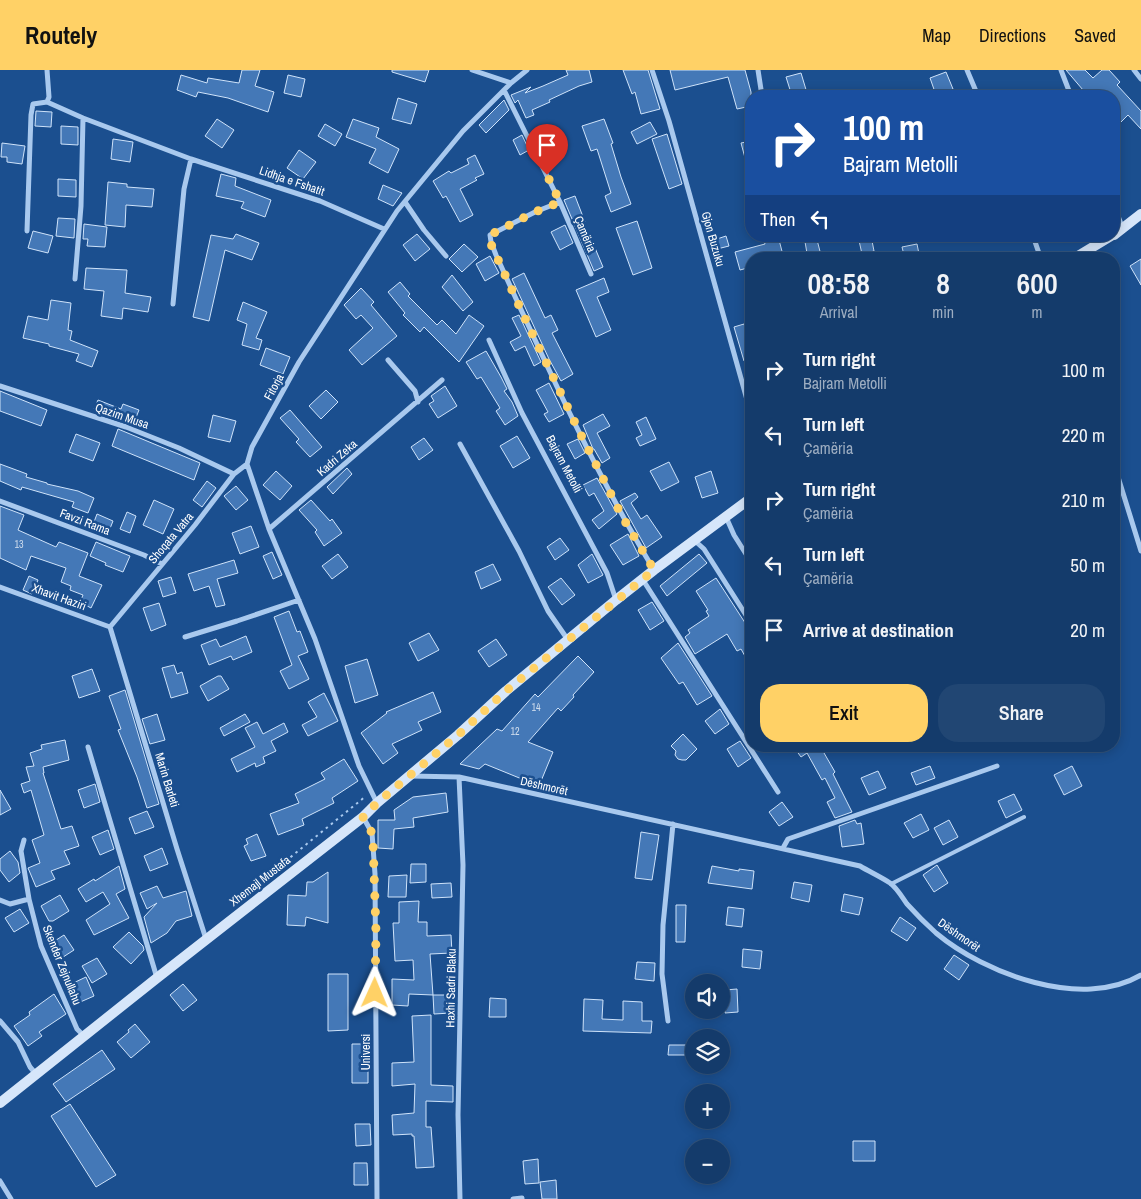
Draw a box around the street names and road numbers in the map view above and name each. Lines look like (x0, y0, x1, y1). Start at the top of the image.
street label: Lidhja e Fshatit (257, 162, 327, 200)
street label: Gjon Buzuku (698, 210, 728, 268)
street label: Çamëria (570, 214, 600, 255)
street label: Fitorja (260, 370, 288, 403)
street label: Qazim Musa (93, 399, 151, 433)
street label: Bajram Metolli (542, 432, 586, 496)
street label: Kadri Zeka (314, 436, 361, 480)
street label: Favzi Rama (58, 505, 113, 539)
street label: Shoqata Vatra (145, 509, 197, 567)
street label: Xhavit Haziri (30, 580, 88, 614)
street label: Marin Barleti (151, 751, 183, 809)
street label: Dëshmorët (519, 773, 569, 799)
street label: Xhemajl Mustafa (226, 852, 294, 910)
street label: Dëshmorët (935, 915, 984, 956)
street label: Skender Zejnullahu (39, 923, 85, 1007)
street label: Haxhi Sadri Blaku (442, 948, 460, 1028)
street label: Universi (358, 1034, 374, 1070)

